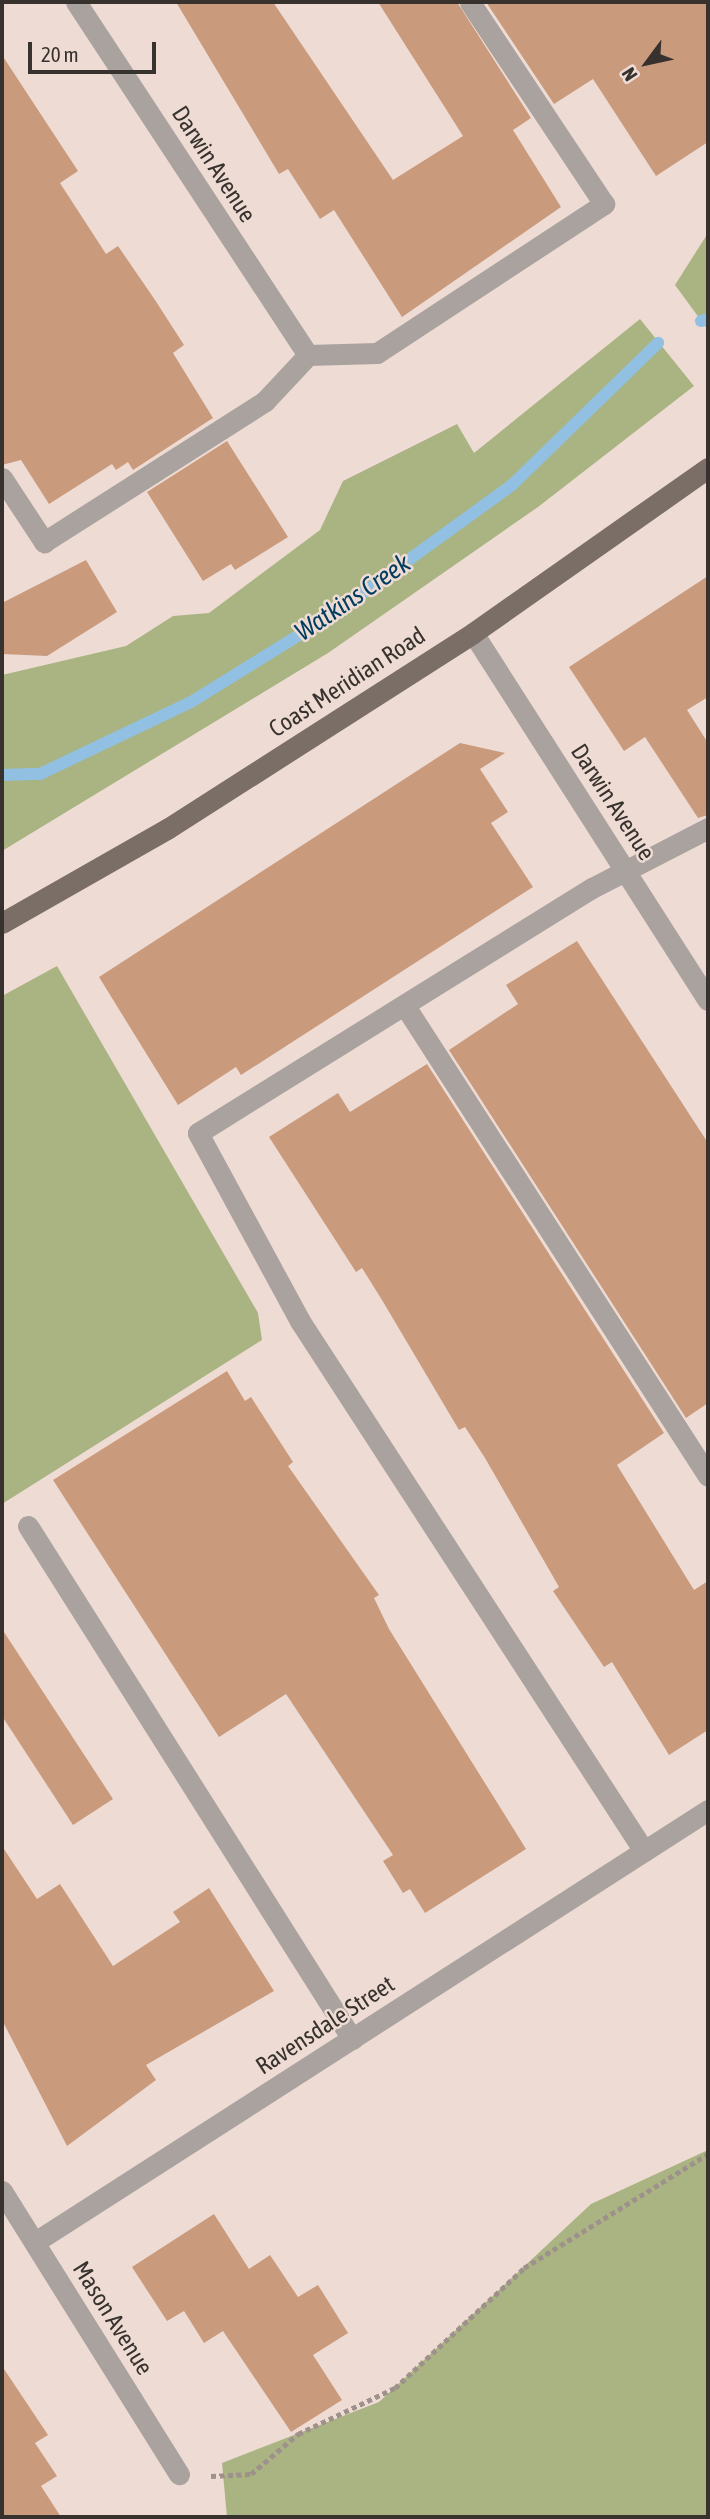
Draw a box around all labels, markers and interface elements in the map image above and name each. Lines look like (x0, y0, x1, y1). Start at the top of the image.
scale bar (32, 28, 159, 72)
north arrow (612, 28, 682, 98)
text: 20 m (41, 42, 79, 66)
text: N (617, 64, 642, 85)
street label: Darwin Avenue (166, 100, 262, 228)
water label: Watkins Creek (289, 548, 417, 648)
street label: Coast Meridian Road (264, 621, 430, 743)
street label: Darwin Avenue (565, 738, 661, 866)
street label: Ravensdale Street (250, 1970, 400, 2080)
street label: Mason Avenue (67, 2256, 159, 2380)

